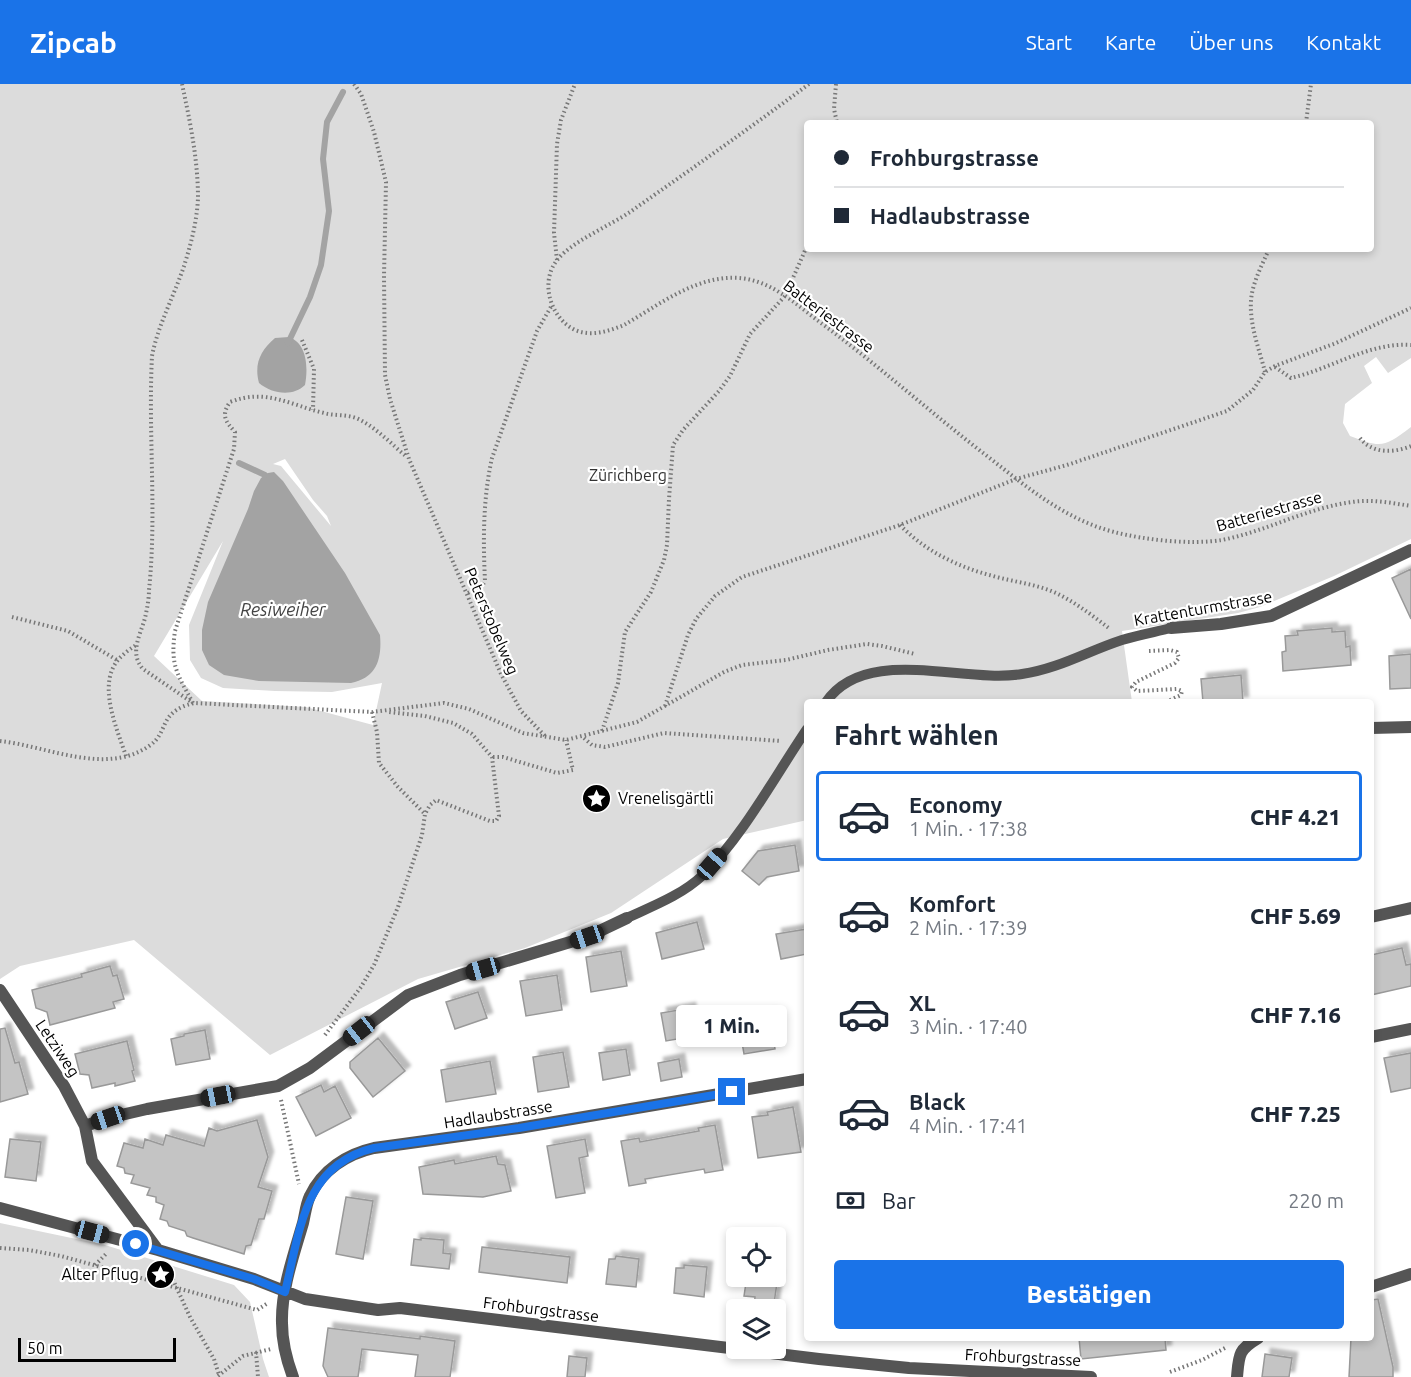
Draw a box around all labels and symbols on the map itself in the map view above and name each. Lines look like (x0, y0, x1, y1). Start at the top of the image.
street label: Batteriestrasse (780, 276, 878, 356)
park label: Zürichberg (589, 466, 667, 484)
street label: Batteriestrasse (1214, 487, 1324, 535)
street label: Peterstobelweg (461, 565, 523, 677)
street label: Krattenturmstrasse (1132, 587, 1274, 629)
water label: Resiweiher (240, 599, 327, 619)
place icon: Vrenelisgärtli (581, 782, 613, 814)
place label: Vrenelisgärtli (618, 789, 714, 807)
car (693, 845, 731, 883)
car (567, 923, 607, 951)
car (463, 955, 503, 983)
callout: 1 Min. (676, 1005, 788, 1047)
car (339, 1013, 379, 1049)
street label: Letziweg (32, 1016, 84, 1080)
route end (718, 1078, 745, 1105)
car (199, 1084, 237, 1108)
street label: Hadlaubstrasse (442, 1097, 554, 1131)
car (88, 1104, 128, 1132)
car (72, 1219, 112, 1245)
route start (122, 1230, 149, 1257)
place icon: Alter Pflug (144, 1258, 176, 1290)
place label: Alter Pflug (61, 1265, 139, 1283)
street label: Frohburgstrasse (482, 1293, 600, 1325)
scale bar (18, 1335, 176, 1362)
street label: Frohburgstrasse (964, 1345, 1082, 1369)

